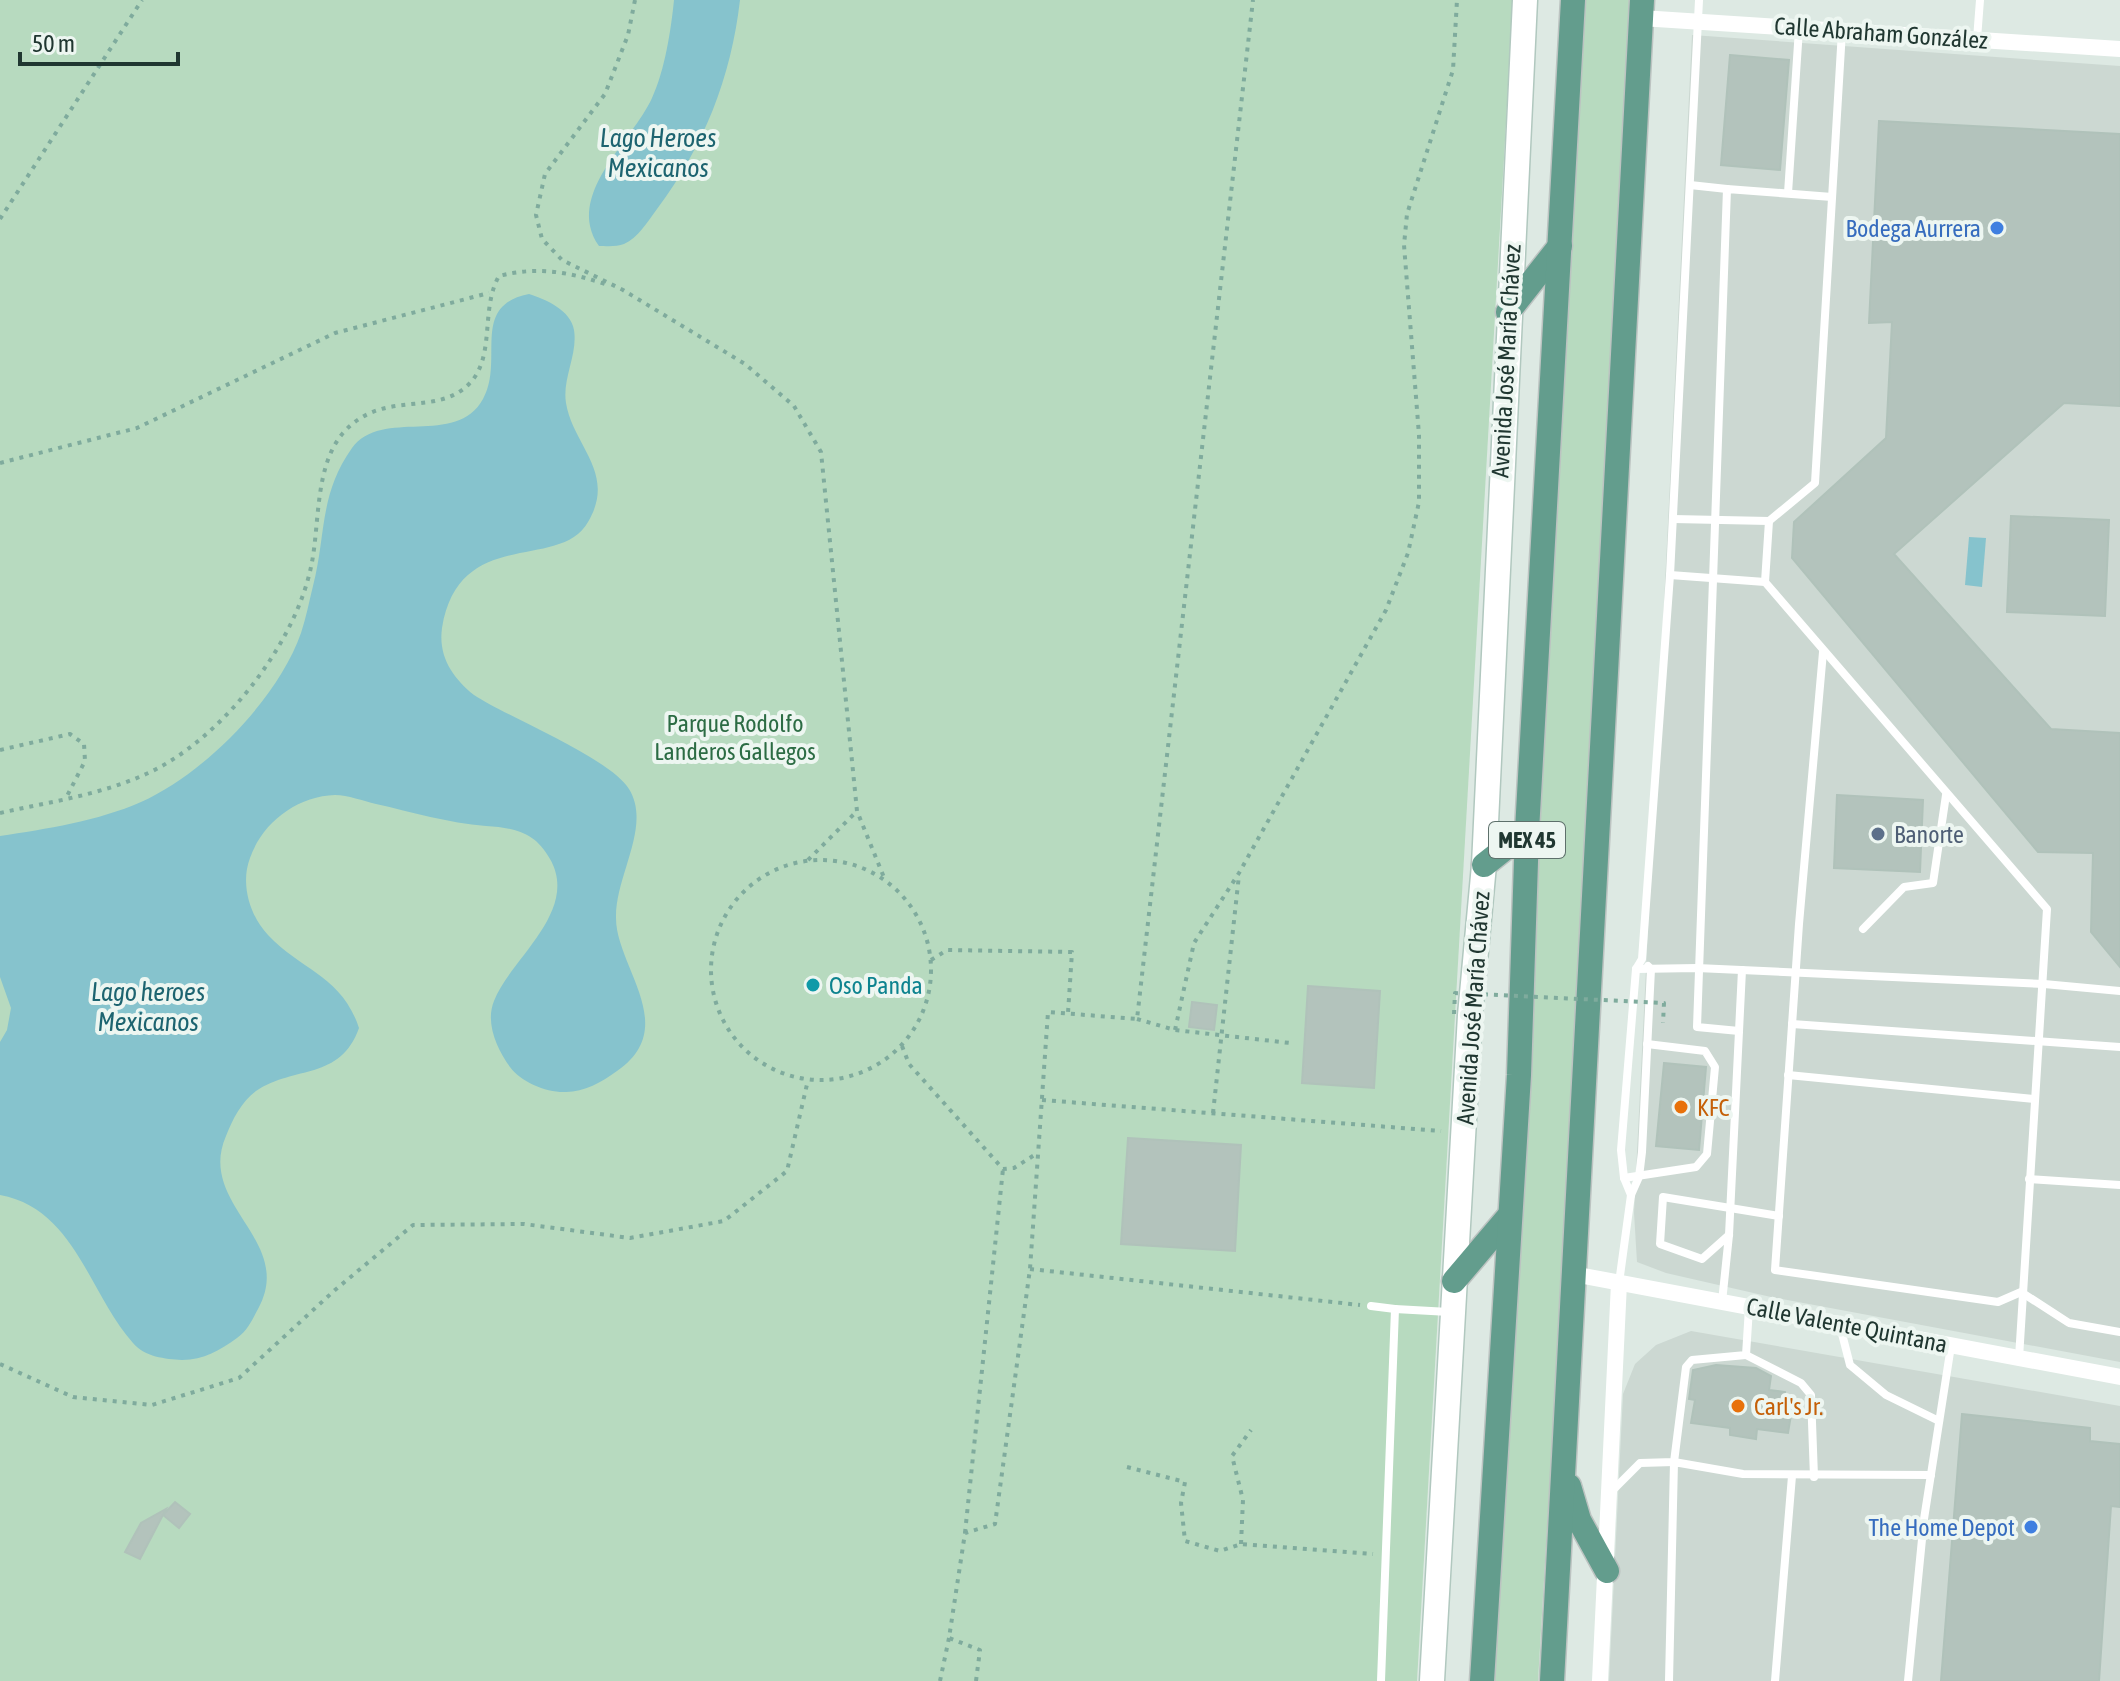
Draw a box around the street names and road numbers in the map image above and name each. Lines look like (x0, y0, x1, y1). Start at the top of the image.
street label: Calle Abraham González (1773, 12, 1989, 54)
street label: Avenida José María Chávez (1486, 243, 1526, 479)
road number: MEX 45 (1489, 822, 1565, 858)
street label: Avenida José María Chávez (1451, 890, 1495, 1126)
street label: Calle Valente Quintana (1744, 1292, 1950, 1358)

